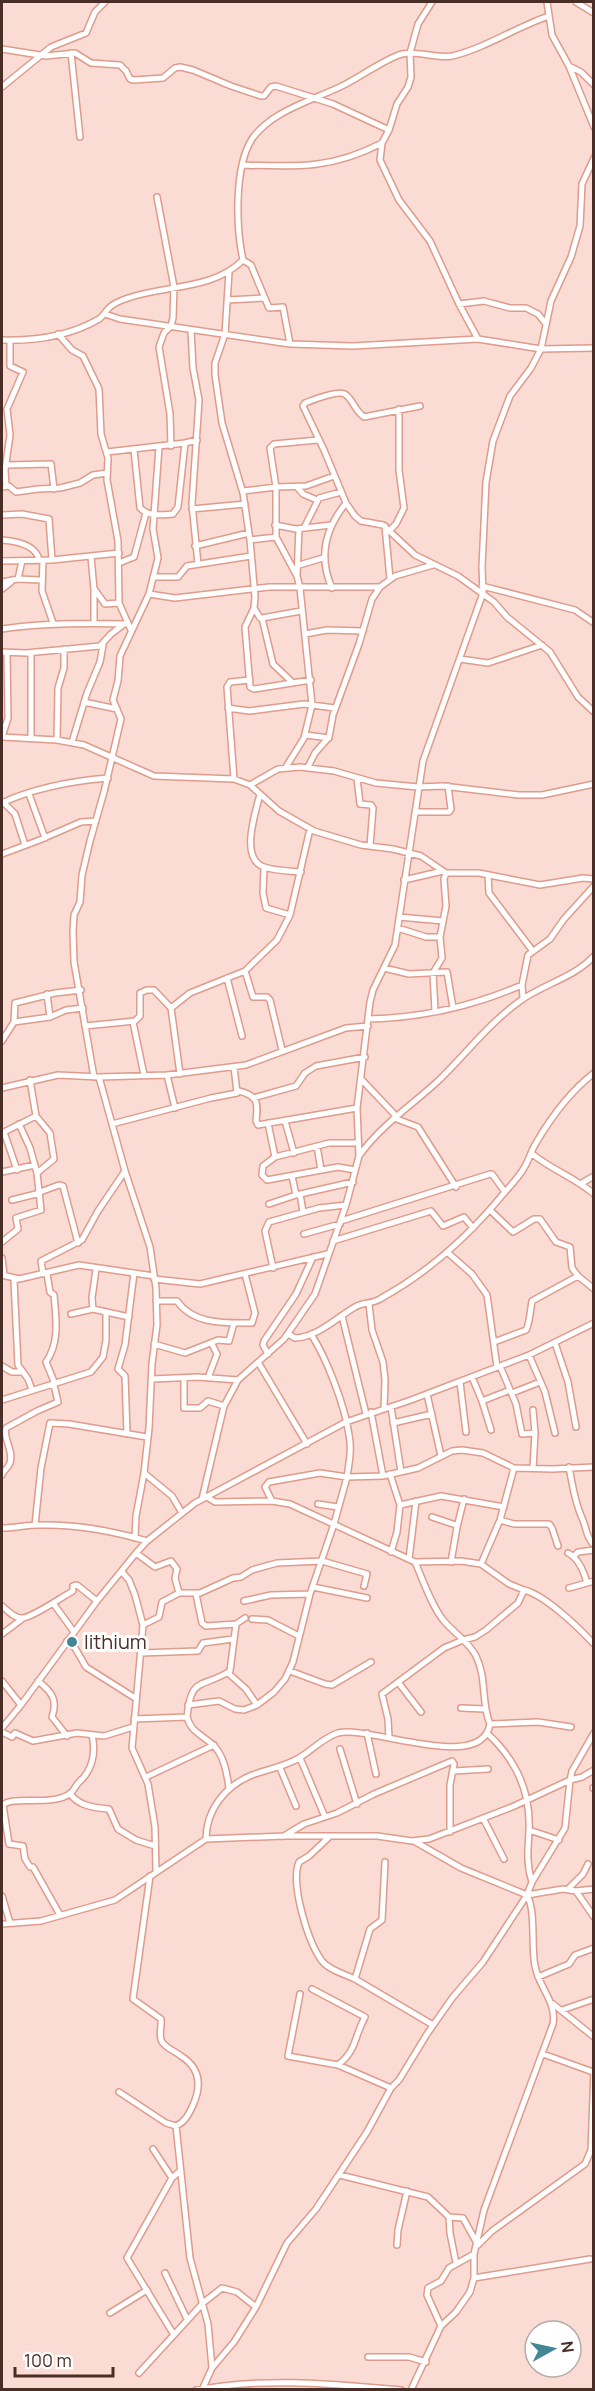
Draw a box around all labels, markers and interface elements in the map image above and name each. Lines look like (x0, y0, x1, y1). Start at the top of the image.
place label: lithium (84, 1628, 147, 1655)
marker: lithium (65, 1635, 79, 1649)
north arrow (523, 2319, 583, 2379)
scale bar (15, 2340, 112, 2378)
text: N (556, 2340, 580, 2354)
text: 100 m (24, 2348, 72, 2372)

